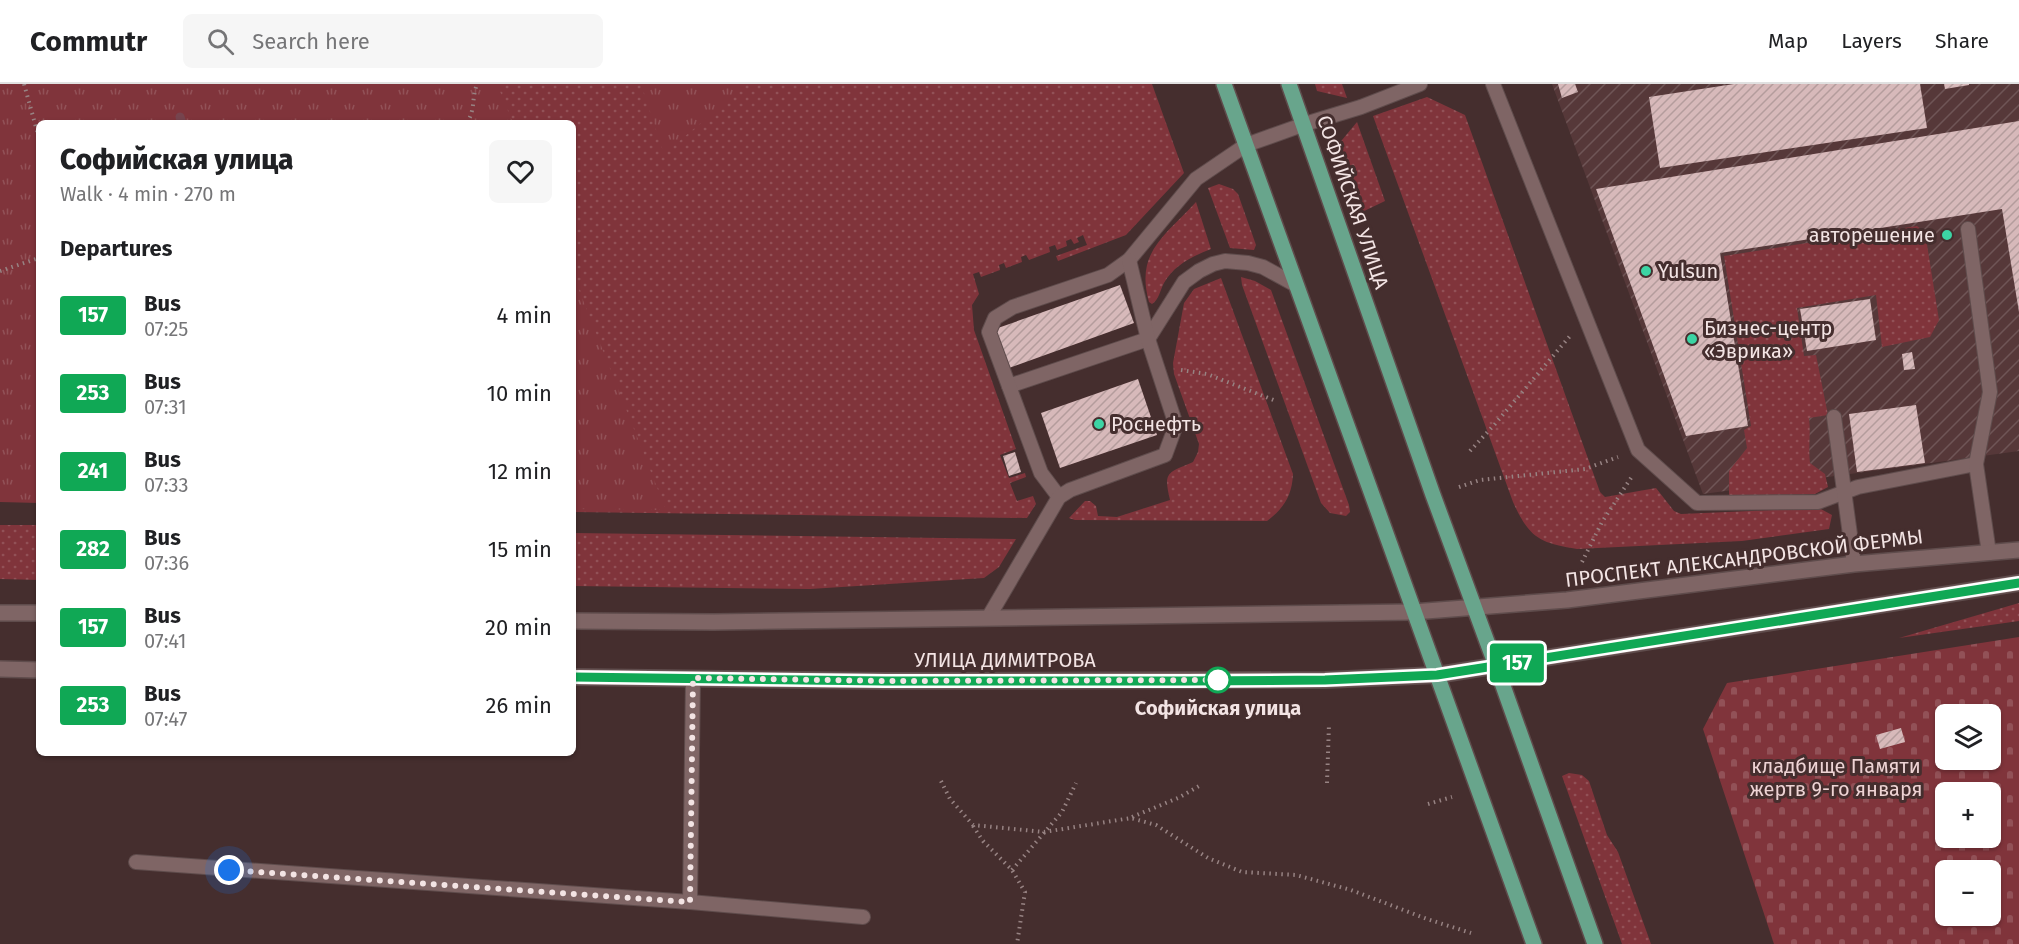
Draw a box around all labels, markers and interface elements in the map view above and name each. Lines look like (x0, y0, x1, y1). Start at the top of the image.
search box (183, 14, 603, 68)
text: Commutr (30, 25, 147, 58)
icon: search (204, 25, 237, 58)
text: Search here (252, 28, 370, 55)
text: Map (1768, 28, 1808, 54)
text: Layers (1841, 28, 1902, 54)
text: Share (1935, 28, 1989, 54)
street label: СОФИЙСКАЯ УЛИЦА (1312, 112, 1394, 293)
button: heart (489, 140, 552, 203)
text: Софийская улица (60, 143, 293, 176)
text: Walk · 4 min · 270 m (60, 182, 236, 206)
place label: авторешение (1809, 223, 1935, 247)
marker: авторешение (1940, 228, 1954, 242)
text: Departures (60, 235, 172, 262)
place label: Yulsun (1658, 259, 1718, 283)
marker: Yulsun (1639, 264, 1653, 278)
text: Bus (144, 290, 181, 317)
text: 157 (78, 302, 108, 328)
text: 4 min (497, 302, 552, 329)
place label: Бизнес-центр «Эврика» (1704, 316, 1832, 363)
text: 07:25 (144, 317, 188, 341)
marker: Бизнес-центр «Эврика» (1685, 332, 1699, 346)
text: Bus (144, 368, 181, 395)
text: 253 (77, 380, 109, 406)
text: 10 min (486, 380, 552, 407)
text: 07:31 (144, 395, 187, 419)
place label: Роснефть (1111, 412, 1201, 436)
marker: Роснефть (1092, 417, 1106, 431)
text: Bus (144, 446, 181, 473)
text: 241 (78, 458, 108, 484)
text: 12 min (488, 458, 552, 485)
text: 07:33 (144, 473, 189, 497)
text: Bus (144, 524, 181, 551)
street label: ПРОСПЕКТ АЛЕКСАНДРОВСКОЙ ФЕРМЫ (1564, 524, 1924, 592)
text: 282 (76, 536, 110, 562)
text: 15 min (488, 536, 552, 563)
text: 07:36 (144, 551, 189, 575)
text: Bus (144, 602, 181, 629)
text: 157 (78, 614, 108, 640)
text: 20 min (485, 614, 552, 641)
text: 07:41 (144, 629, 186, 653)
line badge: 157 (1482, 644, 1552, 682)
street label: УЛИЦА ДИМИТРОВА (914, 648, 1096, 672)
text: 157 (1502, 650, 1532, 676)
marker: Софийская улица (1205, 667, 1231, 693)
text: Bus (144, 680, 181, 707)
text: 253 (77, 692, 109, 718)
text: 26 min (486, 692, 552, 719)
place label: Софийская улица (1135, 696, 1301, 720)
map controls (1935, 704, 2001, 926)
button: layers (1935, 704, 2001, 770)
text: 07:47 (144, 707, 187, 731)
park label: кладбище Памяти жертв 9-го января (1749, 754, 1923, 801)
button: + (1935, 782, 2001, 848)
your location (214, 855, 244, 885)
button: − (1935, 860, 2001, 926)

